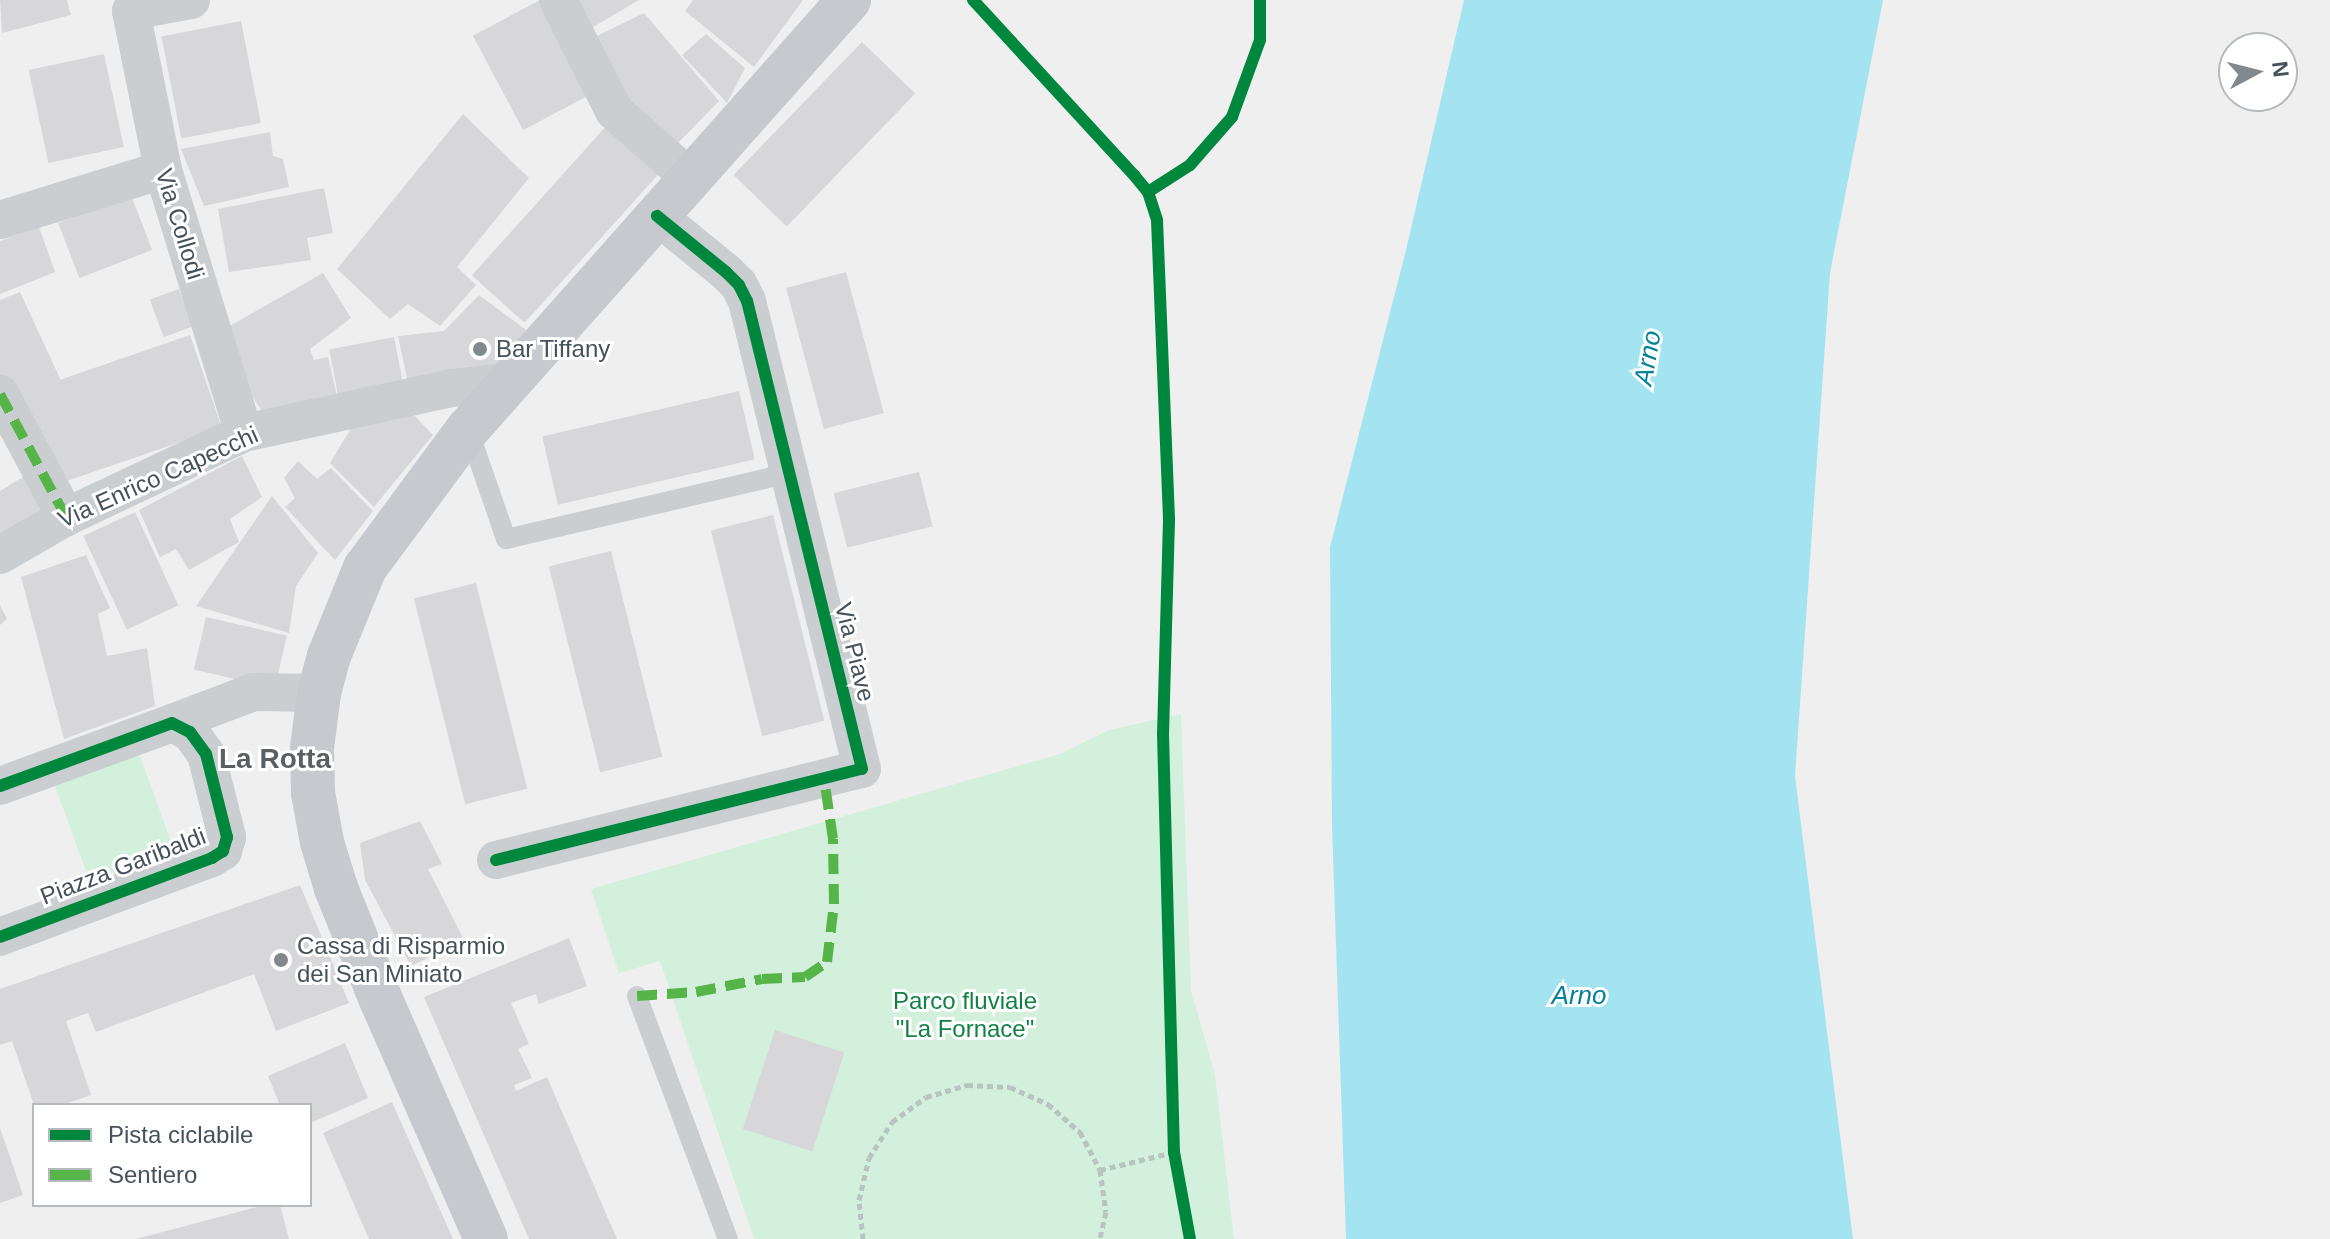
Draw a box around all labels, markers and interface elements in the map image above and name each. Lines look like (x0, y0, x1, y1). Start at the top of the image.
north arrow (2218, 32, 2298, 112)
text: N (2267, 60, 2294, 79)
street label: Via Collodi (150, 165, 210, 283)
water label: Arno (1628, 328, 1668, 388)
place label: Bar Tiffany (496, 335, 611, 363)
marker: Bar Tiffany (471, 340, 489, 358)
street label: Via Enrico Capecchi (54, 420, 262, 534)
street label: Via Piave (829, 600, 881, 704)
district label: La Rotta (219, 742, 331, 776)
street label: Piazza Garibaldi (36, 821, 210, 911)
place label: Cassa di Risparmio dei San Miniato (297, 932, 505, 988)
marker: Cassa di Risparmio dei San Miniato (272, 951, 290, 969)
water label: Arno (1552, 980, 1606, 1012)
park label: Parco fluviale "La Fornace" (893, 987, 1037, 1043)
legend (32, 1103, 312, 1207)
text: Pista ciclabile (108, 1121, 253, 1148)
text: Sentiero (108, 1161, 197, 1188)

